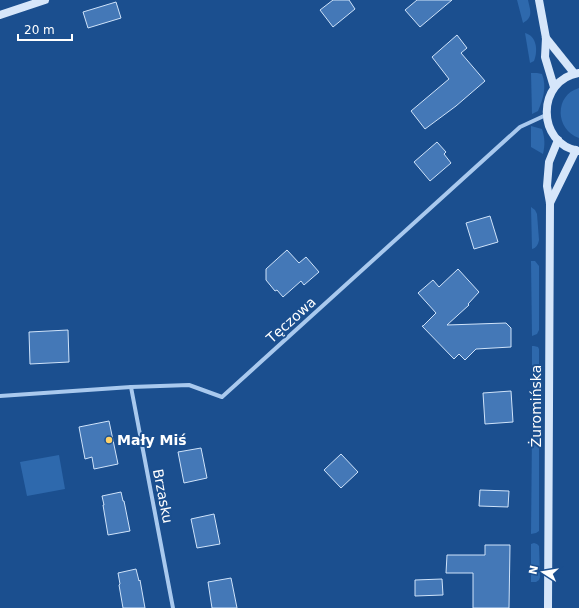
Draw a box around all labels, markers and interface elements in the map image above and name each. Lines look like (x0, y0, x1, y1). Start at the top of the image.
scale bar (18, 16, 72, 42)
text: 20 m (24, 23, 55, 37)
street label: Tęczowa (262, 294, 319, 347)
street label: Żuromińska (527, 365, 544, 447)
place label: Mały Miś (117, 432, 187, 448)
marker: Mały Miś (104, 435, 114, 445)
street label: Brzasku (150, 467, 176, 525)
north arrow (523, 552, 563, 592)
text: N (526, 564, 541, 576)

